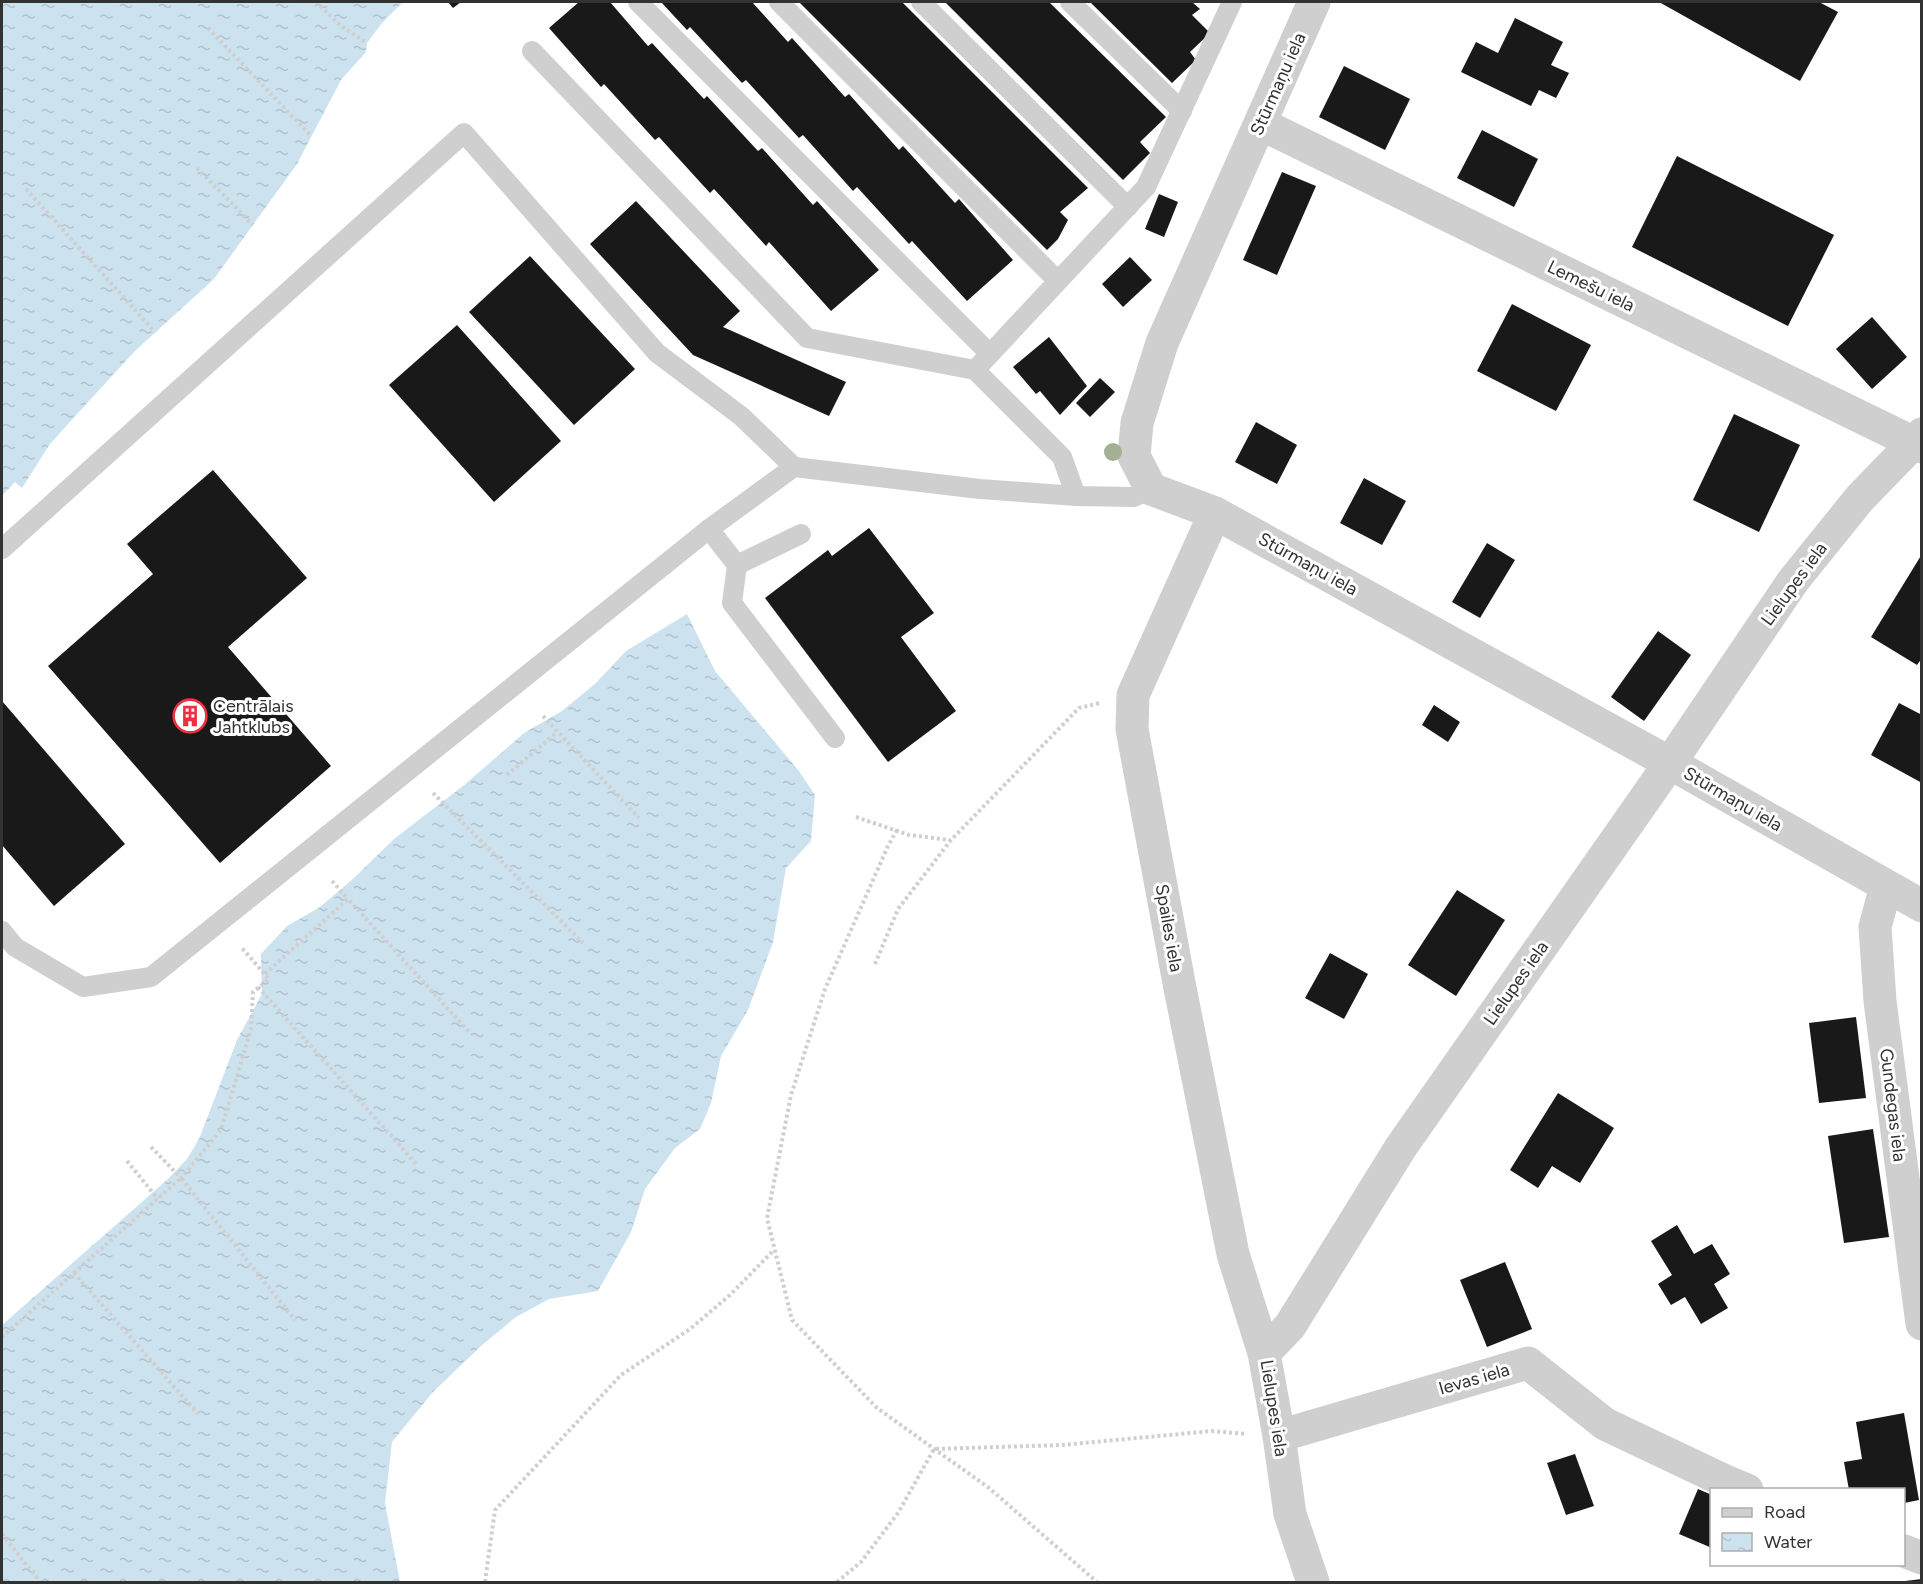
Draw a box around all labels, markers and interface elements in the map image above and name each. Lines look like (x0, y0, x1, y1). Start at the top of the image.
street label: Stūrmaņu iela (1246, 29, 1310, 139)
street label: Lemešu iela (1544, 255, 1638, 317)
street label: Stūrmaņu iela (1254, 528, 1362, 600)
street label: Lielupes iela (1756, 538, 1832, 630)
place label: Centrālais Jahtklubs (213, 695, 294, 738)
building icon: Centrālais Jahtklubs (172, 698, 208, 734)
street label: Stūrmaņu iela (1680, 762, 1786, 836)
street label: Spailes iela (1150, 882, 1188, 974)
street label: Lielupes iela (1479, 937, 1553, 1029)
street label: Gundegas iela (1875, 1047, 1911, 1163)
street label: Lielupes iela (1255, 1358, 1293, 1458)
street label: Ievas iela (1436, 1358, 1512, 1400)
legend (1710, 1488, 1905, 1566)
text: Road (1764, 1501, 1805, 1523)
text: Water (1764, 1531, 1812, 1553)

